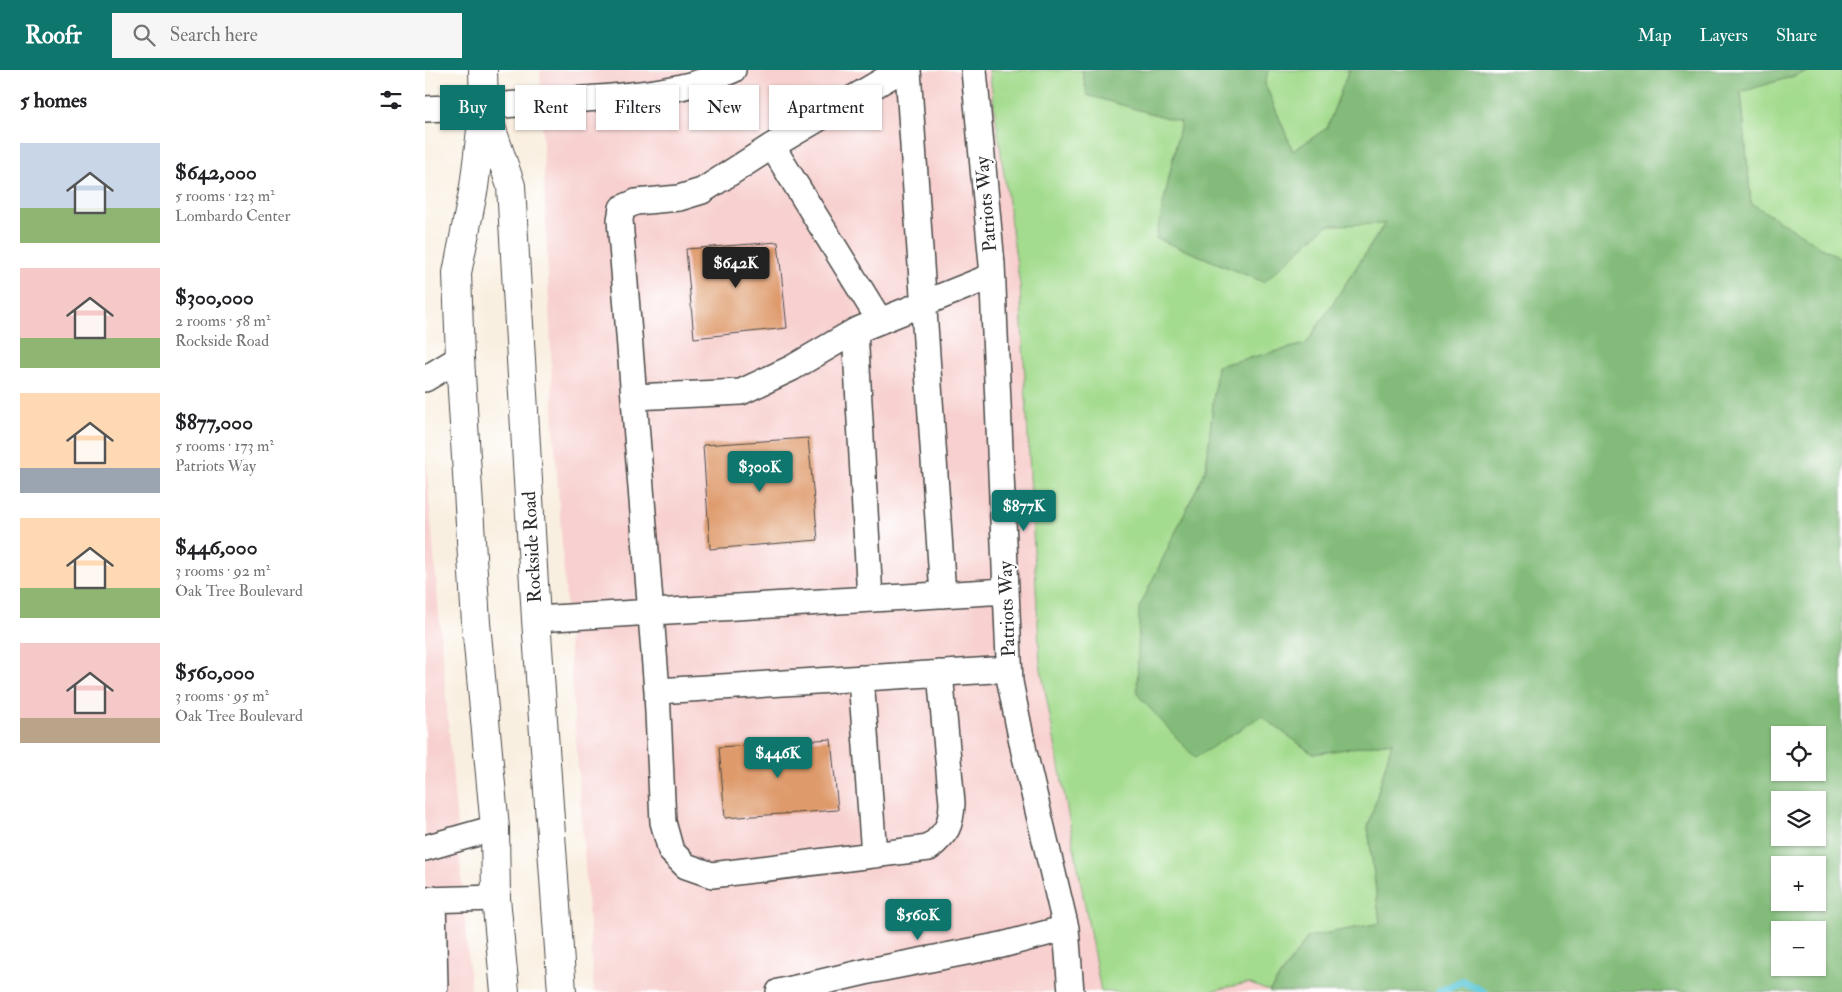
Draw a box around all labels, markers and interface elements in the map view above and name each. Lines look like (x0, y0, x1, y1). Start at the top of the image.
search box (112, 13, 462, 58)
text: Roofr (25, 20, 82, 51)
icon: search (130, 21, 158, 49)
text: Search here (170, 23, 258, 47)
text: Map (1638, 24, 1672, 47)
text: Layers (1700, 24, 1748, 47)
text: Share (1776, 24, 1817, 47)
chip: Buy (440, 85, 505, 130)
chip: Rent (515, 85, 586, 130)
chip: Filters (596, 85, 679, 130)
chip: New (689, 85, 759, 130)
chip: Apartment (769, 85, 882, 130)
icon: filters (377, 86, 405, 114)
text: 5 homes (20, 87, 87, 114)
street label: Patriots Way (970, 154, 1002, 253)
text: $642,000 (175, 159, 257, 186)
icon: home (60, 163, 120, 223)
text: 5 rooms · 123 m² (175, 186, 275, 206)
text: Lombardo Center (175, 206, 290, 226)
pin: $642K (701, 246, 771, 289)
text: $642K (713, 253, 759, 273)
text: $300,000 (175, 284, 254, 311)
icon: home (60, 288, 120, 348)
text: 2 rooms · 58 m² (175, 311, 270, 331)
text: Rockside Road (175, 331, 269, 351)
text: $877,000 (175, 409, 253, 436)
icon: home (60, 413, 120, 473)
text: 5 rooms · 173 m² (175, 436, 274, 456)
pin: $300K (725, 450, 795, 493)
text: Patriots Way (175, 456, 256, 476)
text: $300K (739, 457, 781, 477)
street label: Rockside Road (517, 490, 547, 603)
pin: $877K (989, 490, 1059, 532)
text: $877K (1003, 496, 1045, 516)
text: $446,000 (175, 534, 257, 561)
icon: home (60, 538, 120, 598)
street label: Patriots Way (993, 560, 1021, 657)
text: 3 rooms · 92 m² (175, 561, 270, 581)
text: Oak Tree Boulevard (175, 581, 303, 601)
text: $560,000 (175, 659, 255, 686)
icon: home (60, 663, 120, 723)
text: 3 rooms · 95 m² (175, 686, 269, 706)
text: Oak Tree Boulevard (175, 706, 303, 726)
map controls (1771, 726, 1826, 976)
button: locate (1771, 726, 1826, 781)
pin: $446K (743, 736, 813, 779)
text: $446K (755, 743, 801, 763)
button: layers (1771, 791, 1826, 846)
button: + (1771, 856, 1826, 911)
pin: $560K (883, 898, 953, 941)
text: $560K (896, 905, 940, 925)
button: − (1771, 921, 1826, 976)

